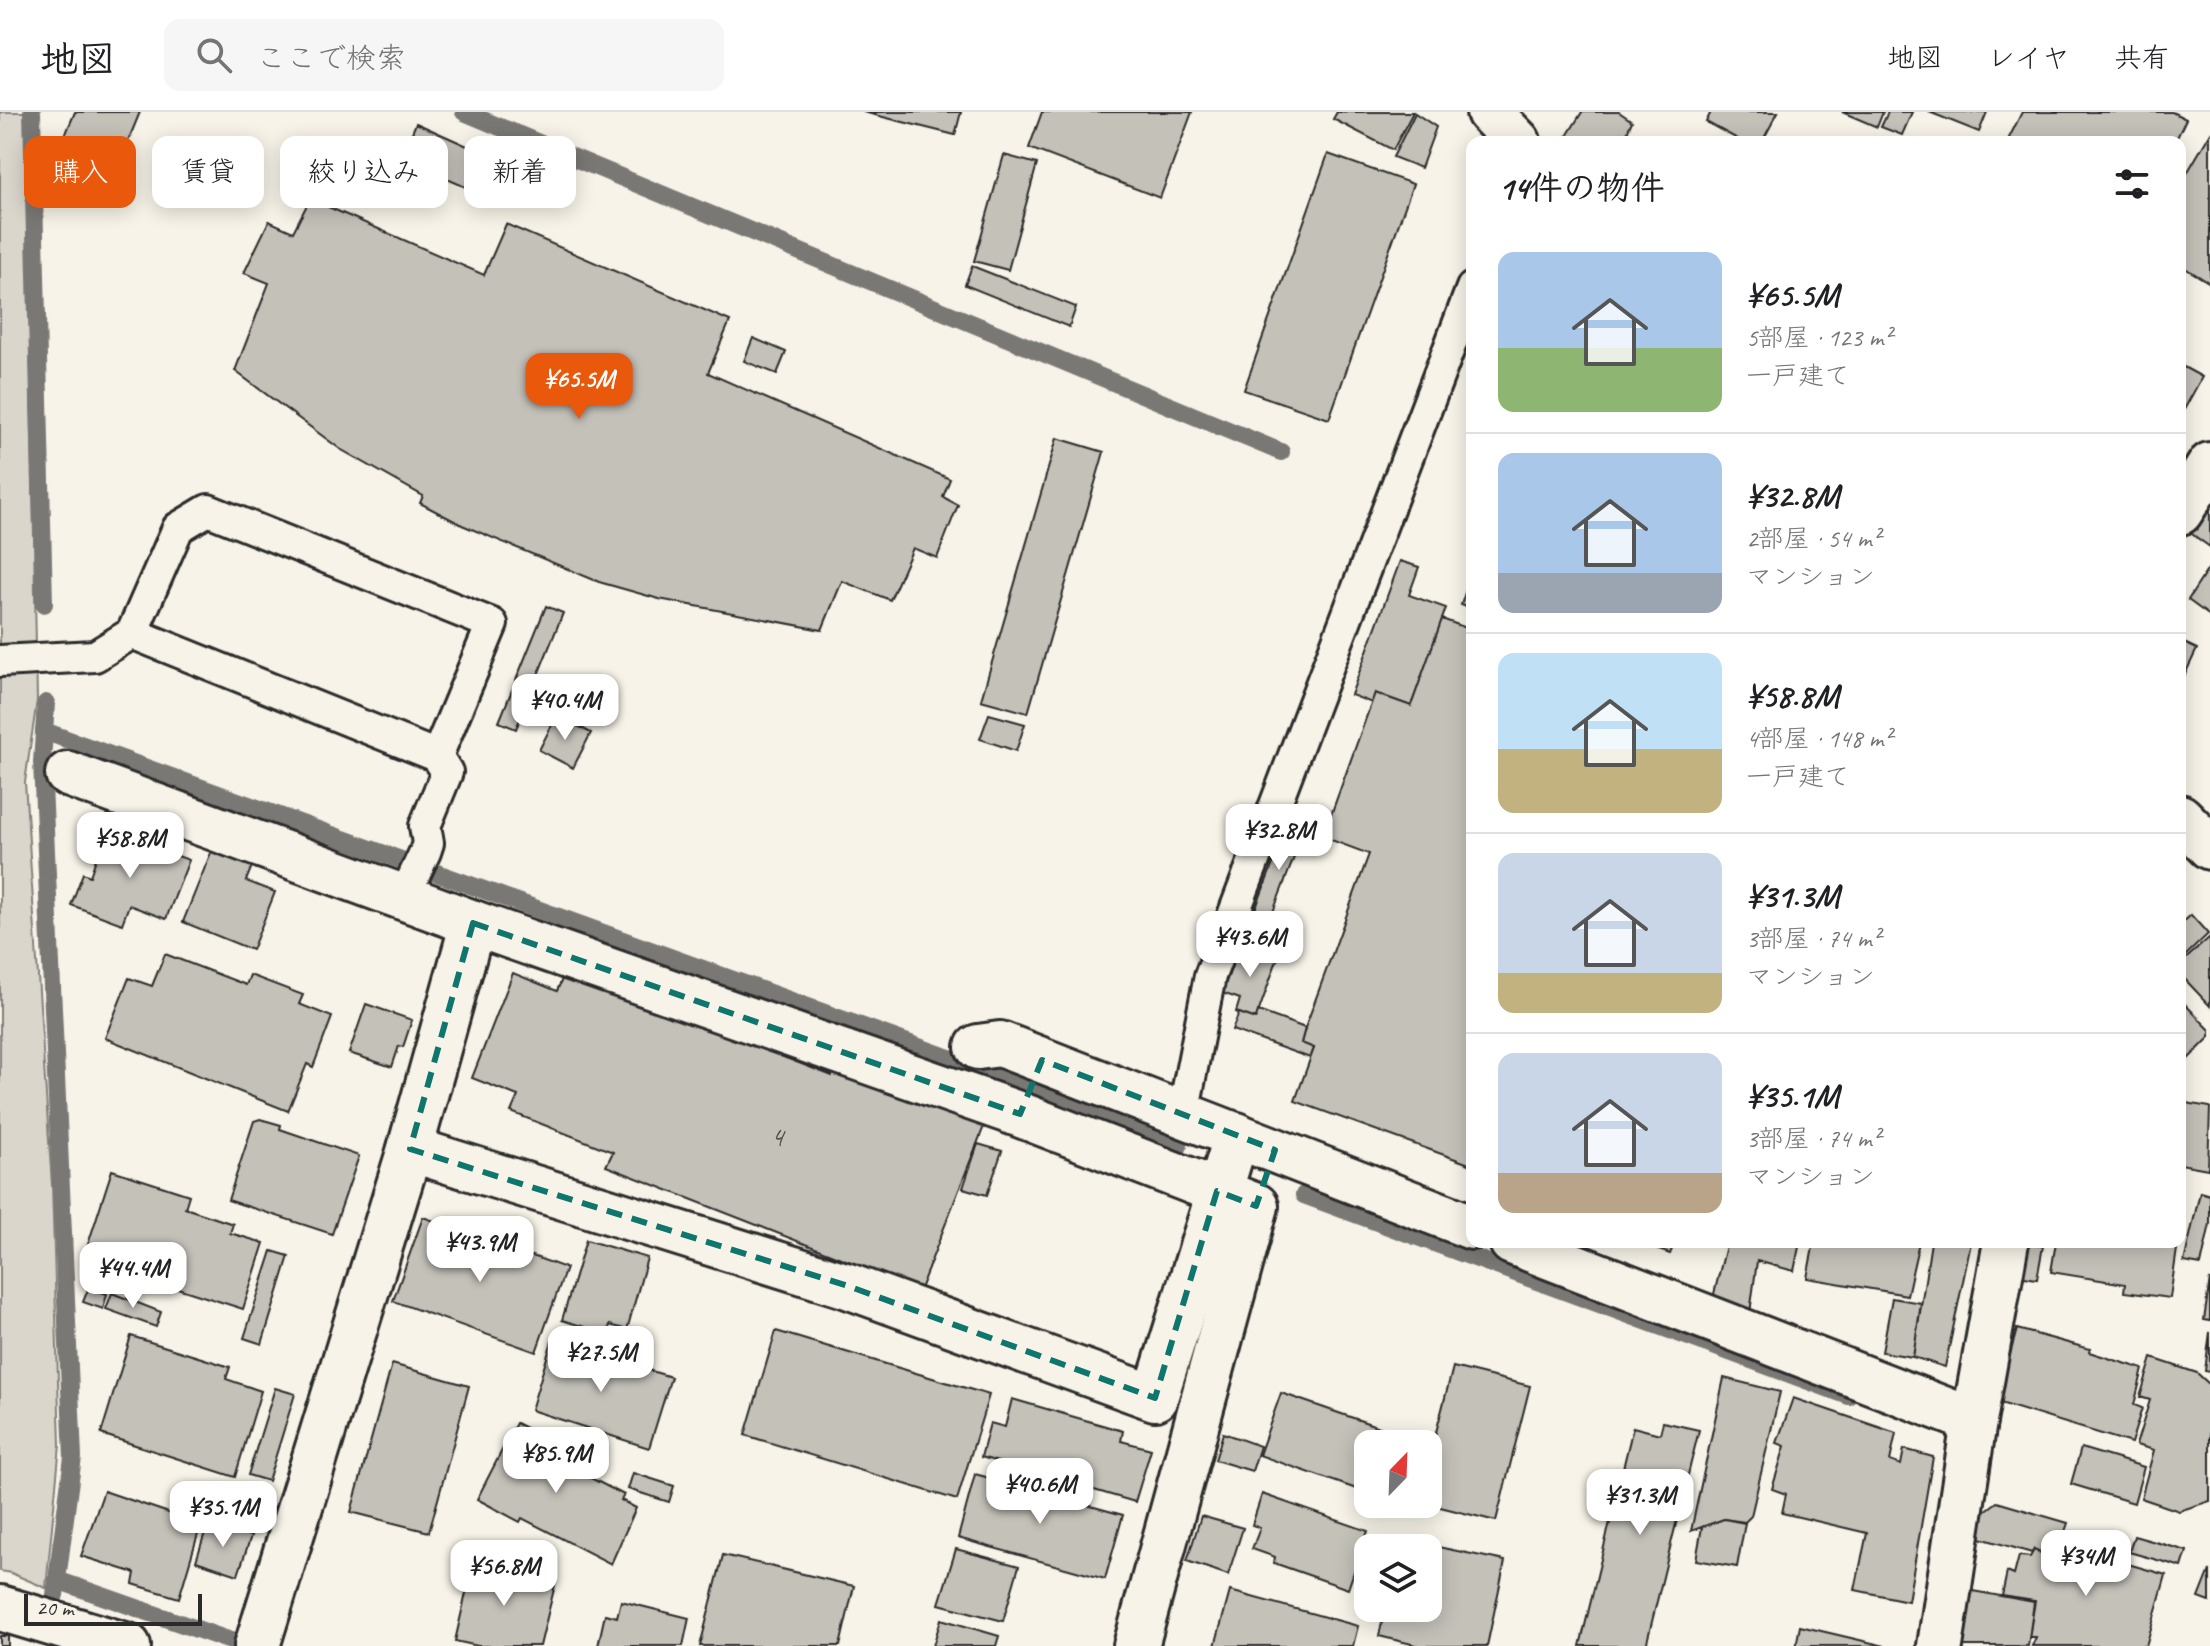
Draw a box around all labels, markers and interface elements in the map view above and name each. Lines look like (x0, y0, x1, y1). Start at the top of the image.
search box (164, 19, 724, 91)
icon: search (192, 33, 236, 77)
text: 地図 (40, 36, 116, 83)
text: ここで検索 (256, 39, 406, 77)
text: 地図 (1887, 40, 1943, 75)
text: レイヤ (1987, 40, 2070, 75)
text: 共有 (2114, 40, 2170, 75)
chip: 購入 (24, 136, 136, 208)
chip: 賃貸 (152, 136, 264, 208)
chip: 絞り込み (280, 136, 448, 208)
chip: 新着 (464, 136, 576, 208)
icon: filters (2110, 162, 2154, 206)
text: 14件の物件 (1498, 166, 1665, 209)
text: ¥65.5M (1746, 273, 1838, 316)
icon: home (1562, 284, 1658, 380)
text: 5部屋 · 123 m² (1746, 321, 1891, 354)
pin: ¥65.5M (514, 353, 644, 421)
text: 一戸建て (1746, 359, 1850, 392)
text: ¥65.5M (544, 362, 614, 395)
text: ¥32.8M (1746, 474, 1839, 517)
icon: home (1562, 485, 1658, 581)
text: 2部屋 · 54 m² (1746, 522, 1880, 555)
text: マンション (1746, 560, 1875, 593)
pin: ¥40.4M (500, 674, 630, 742)
text: ¥58.8M (1746, 674, 1838, 717)
text: ¥40.4M (530, 683, 600, 716)
icon: home (1562, 685, 1658, 781)
text: 4部屋 · 148 m² (1746, 722, 1891, 755)
text: 一戸建て (1746, 760, 1850, 793)
pin: ¥32.8M (1214, 804, 1344, 872)
pin: ¥58.8M (65, 812, 195, 880)
text: ¥32.8M (1244, 813, 1314, 846)
text: ¥58.8M (95, 821, 165, 854)
text: ¥31.3M (1746, 874, 1839, 917)
icon: home (1562, 885, 1658, 981)
pin: ¥43.6M (1185, 911, 1315, 979)
text: ¥43.6M (1214, 920, 1286, 953)
text: 3部屋 · 74 m² (1746, 922, 1880, 955)
text: マンション (1746, 960, 1875, 993)
text: ¥35.1M (1746, 1074, 1838, 1117)
icon: home (1562, 1085, 1658, 1181)
house number: 4 (771, 1119, 786, 1154)
text: 3部屋 · 74 m² (1746, 1122, 1880, 1155)
text: マンション (1746, 1160, 1875, 1193)
pin: ¥43.9M (415, 1216, 545, 1284)
text: ¥43.9M (445, 1225, 515, 1258)
pin: ¥44.4M (68, 1242, 198, 1310)
text: ¥44.4M (98, 1251, 168, 1284)
pin: ¥27.5M (536, 1326, 666, 1394)
text: ¥27.5M (566, 1335, 636, 1368)
pin: ¥85.9M (491, 1427, 621, 1495)
north arrow (1354, 1430, 1442, 1518)
map controls (1354, 1430, 1442, 1622)
text: ¥85.9M (521, 1436, 591, 1469)
pin: ¥40.6M (975, 1458, 1105, 1526)
text: ¥40.6M (1004, 1467, 1076, 1500)
pin: ¥31.3M (1575, 1469, 1705, 1537)
text: ¥31.3M (1605, 1478, 1675, 1511)
pin: ¥35.1M (158, 1481, 288, 1549)
text: ¥35.1M (188, 1490, 258, 1523)
pin: ¥34M (2039, 1530, 2133, 1598)
button: layers (1354, 1534, 1442, 1622)
text: ¥34M (2059, 1539, 2113, 1572)
pin: ¥56.8M (439, 1540, 569, 1608)
text: ¥56.8M (468, 1549, 540, 1582)
scale bar (24, 1590, 202, 1626)
text: 20 m (36, 1594, 73, 1622)

